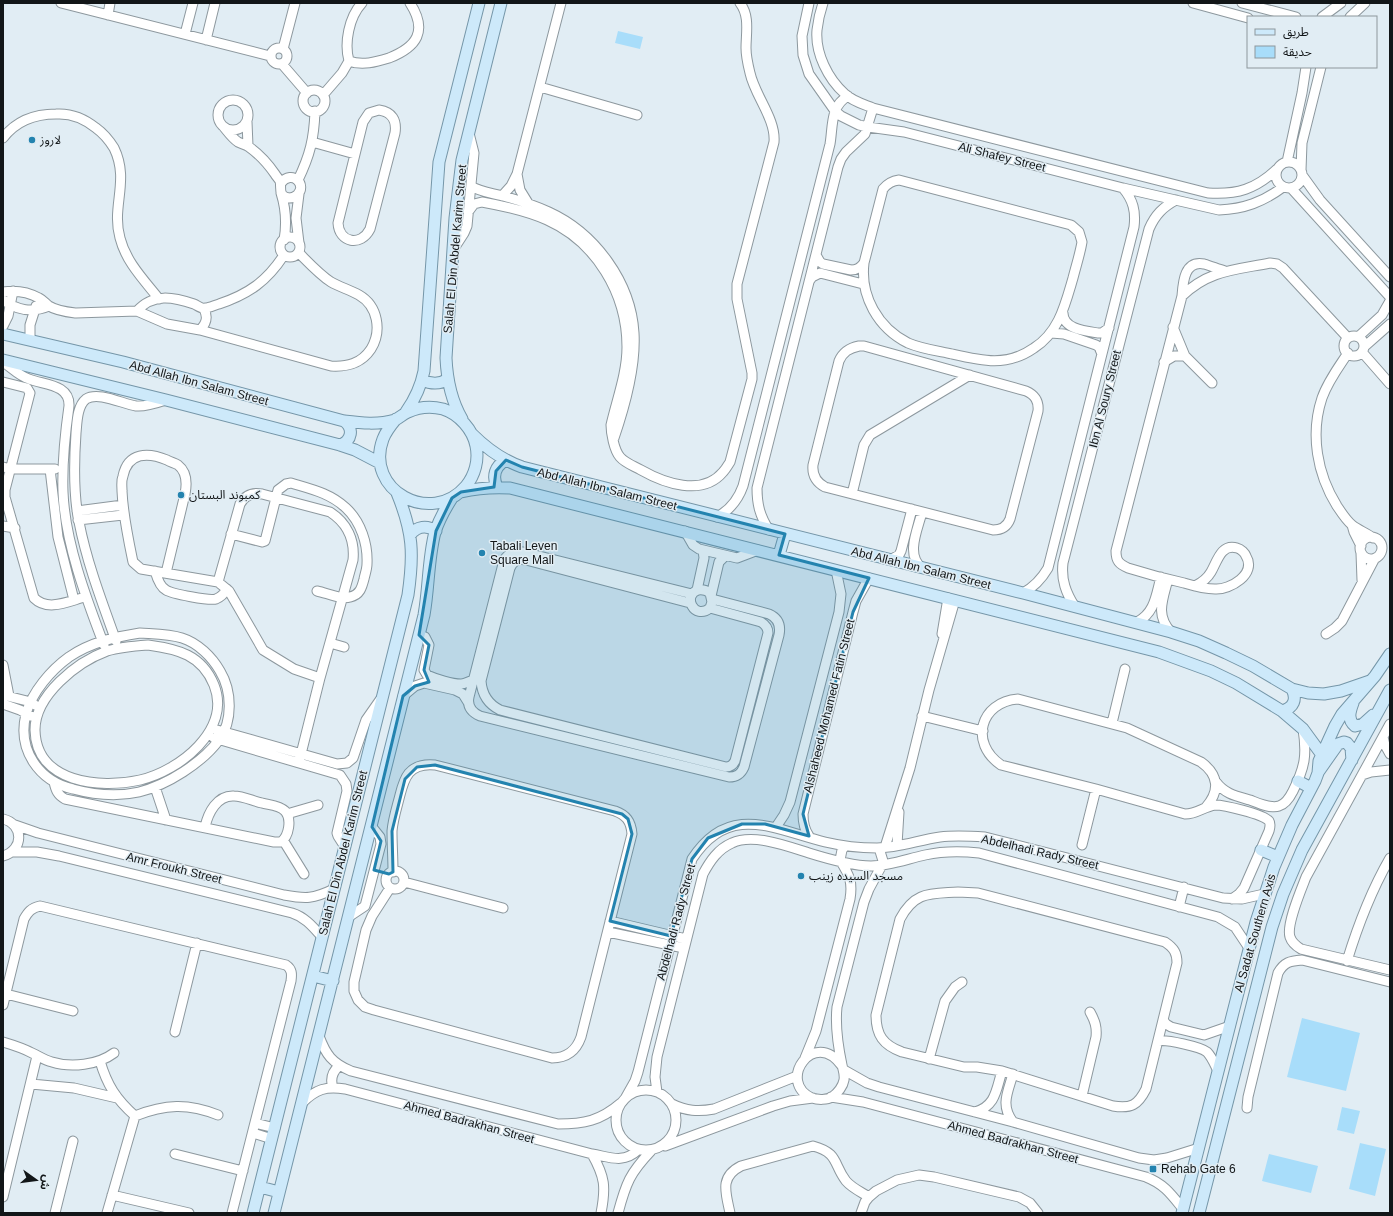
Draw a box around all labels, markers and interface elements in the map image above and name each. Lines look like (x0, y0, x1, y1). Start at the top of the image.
legend (1247, 16, 1377, 68)
text: طريق (1283, 25, 1309, 40)
text: حديقة (1283, 45, 1312, 59)
place label: لاروز (39, 133, 61, 147)
marker: لاروز (27, 135, 37, 145)
street label: Ali Shafey Street (957, 139, 1048, 175)
street label: Salah El Din Abdel Karim Street (441, 163, 469, 334)
street label: Ibn Al Soury Street (1086, 348, 1124, 449)
street label: Abd Allah Ibn Salam Street (128, 358, 271, 408)
street label: Abd Allah Ibn Salam Street (536, 465, 679, 513)
place label: كمبوند البستان (189, 488, 261, 502)
marker: كمبوند البستان (176, 490, 186, 500)
place label: Tabali Leven Square Mall (490, 539, 557, 567)
street label: Abd Allah Ibn Salam Street (850, 544, 993, 592)
marker: Tabali Leven Square Mall (477, 548, 487, 558)
street label: Alshaheed Mohamed Fatin Street (801, 617, 858, 794)
street label: Salah El Din Abdel Karim Street (316, 768, 370, 937)
street label: Abdelhadi Rady Street (980, 832, 1101, 872)
street label: Amr Froukh Street (125, 849, 224, 887)
street label: Abdelhadi Rady Street (654, 862, 698, 982)
place label: مسجد السيده زينب (809, 869, 903, 883)
marker: مسجد السيده زينب (796, 871, 806, 881)
street label: Al Sadat Southern Axis (1231, 872, 1279, 994)
street label: Ahmed Badrakhan Street (402, 1098, 537, 1146)
street label: Ahmed Badrakhan Street (946, 1118, 1081, 1166)
north arrow (16, 1160, 56, 1200)
place label: Rehab Gate 6 (1161, 1162, 1236, 1176)
marker: Rehab Gate 6 (1148, 1164, 1158, 1174)
text: ش (37, 1173, 53, 1191)

